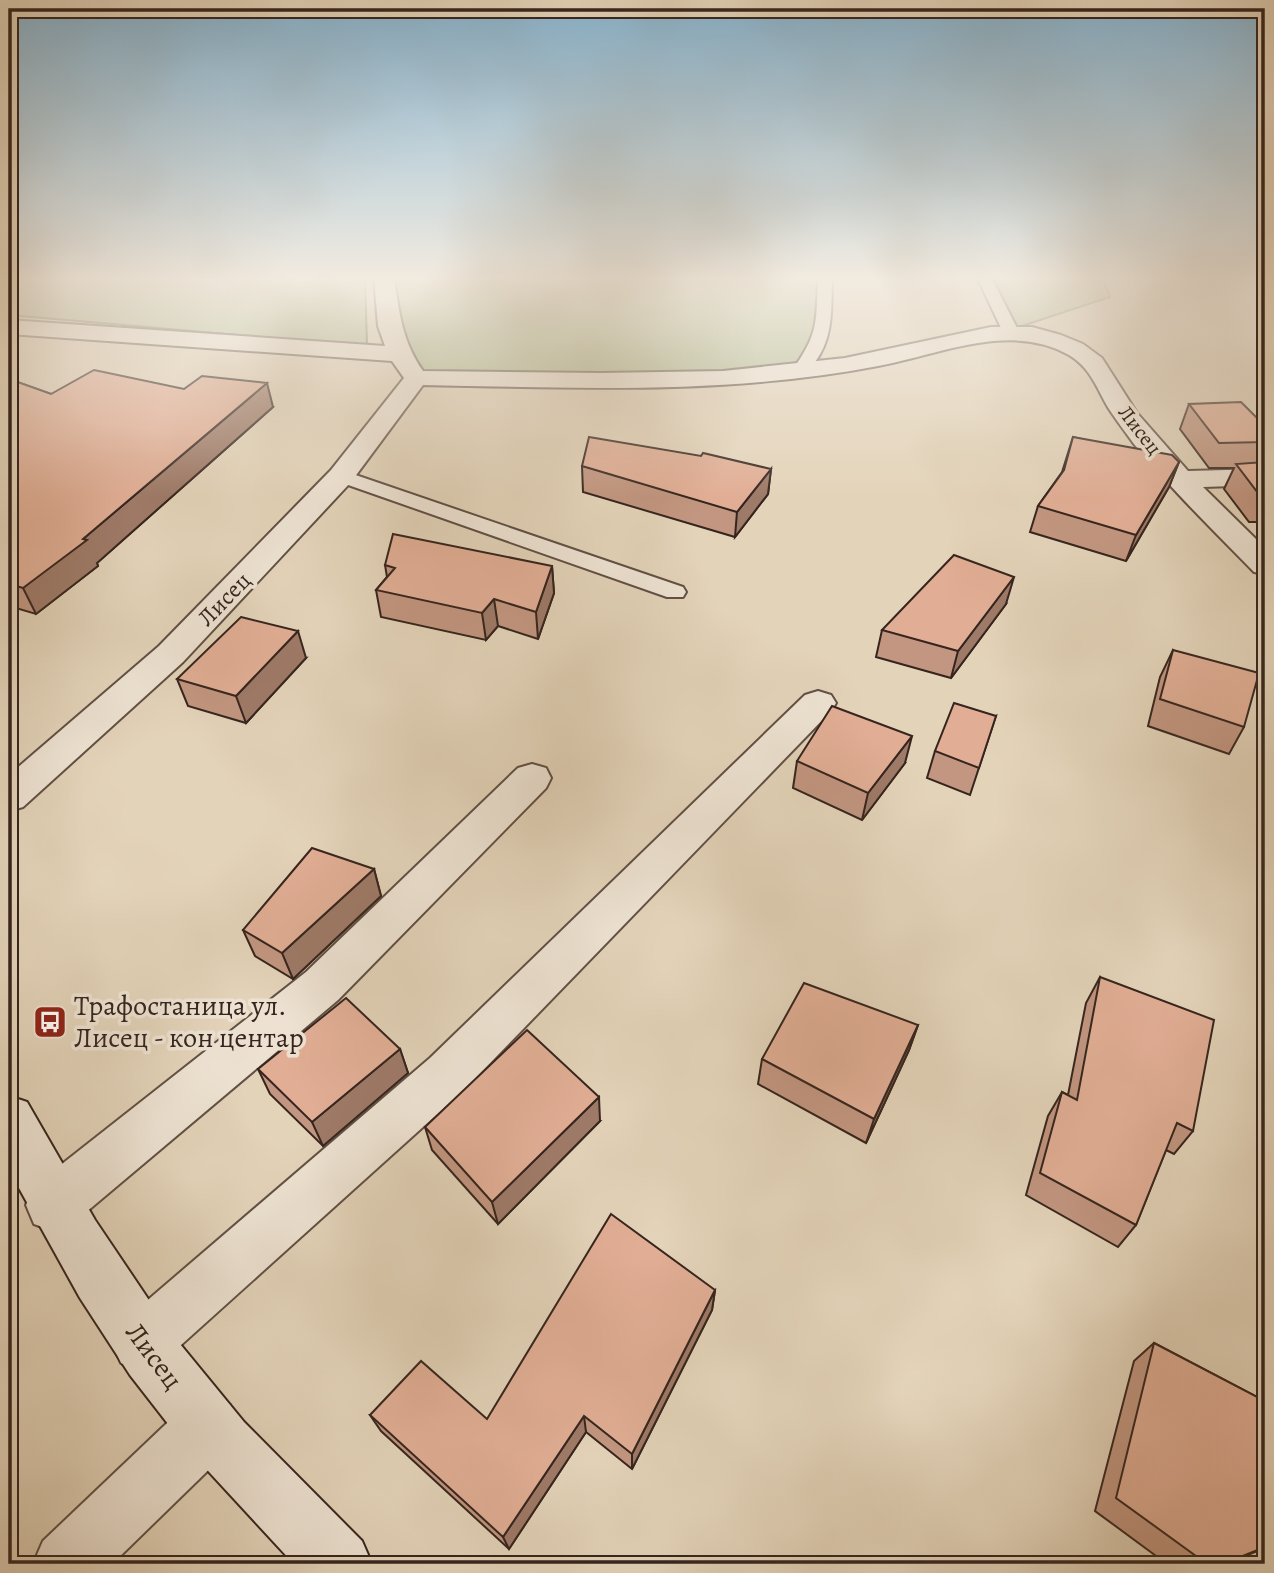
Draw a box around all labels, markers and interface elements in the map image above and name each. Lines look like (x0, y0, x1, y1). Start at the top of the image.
street label: Лисец (1112, 399, 1168, 461)
street label: Лисец (190, 565, 258, 633)
place label: Трафостаница ул. Лисец - кон центар (74, 987, 304, 1057)
bus stop icon: Трафостаница ул. Лисец - кон центар (31, 1003, 69, 1041)
street label: Лисец (116, 1315, 192, 1397)

